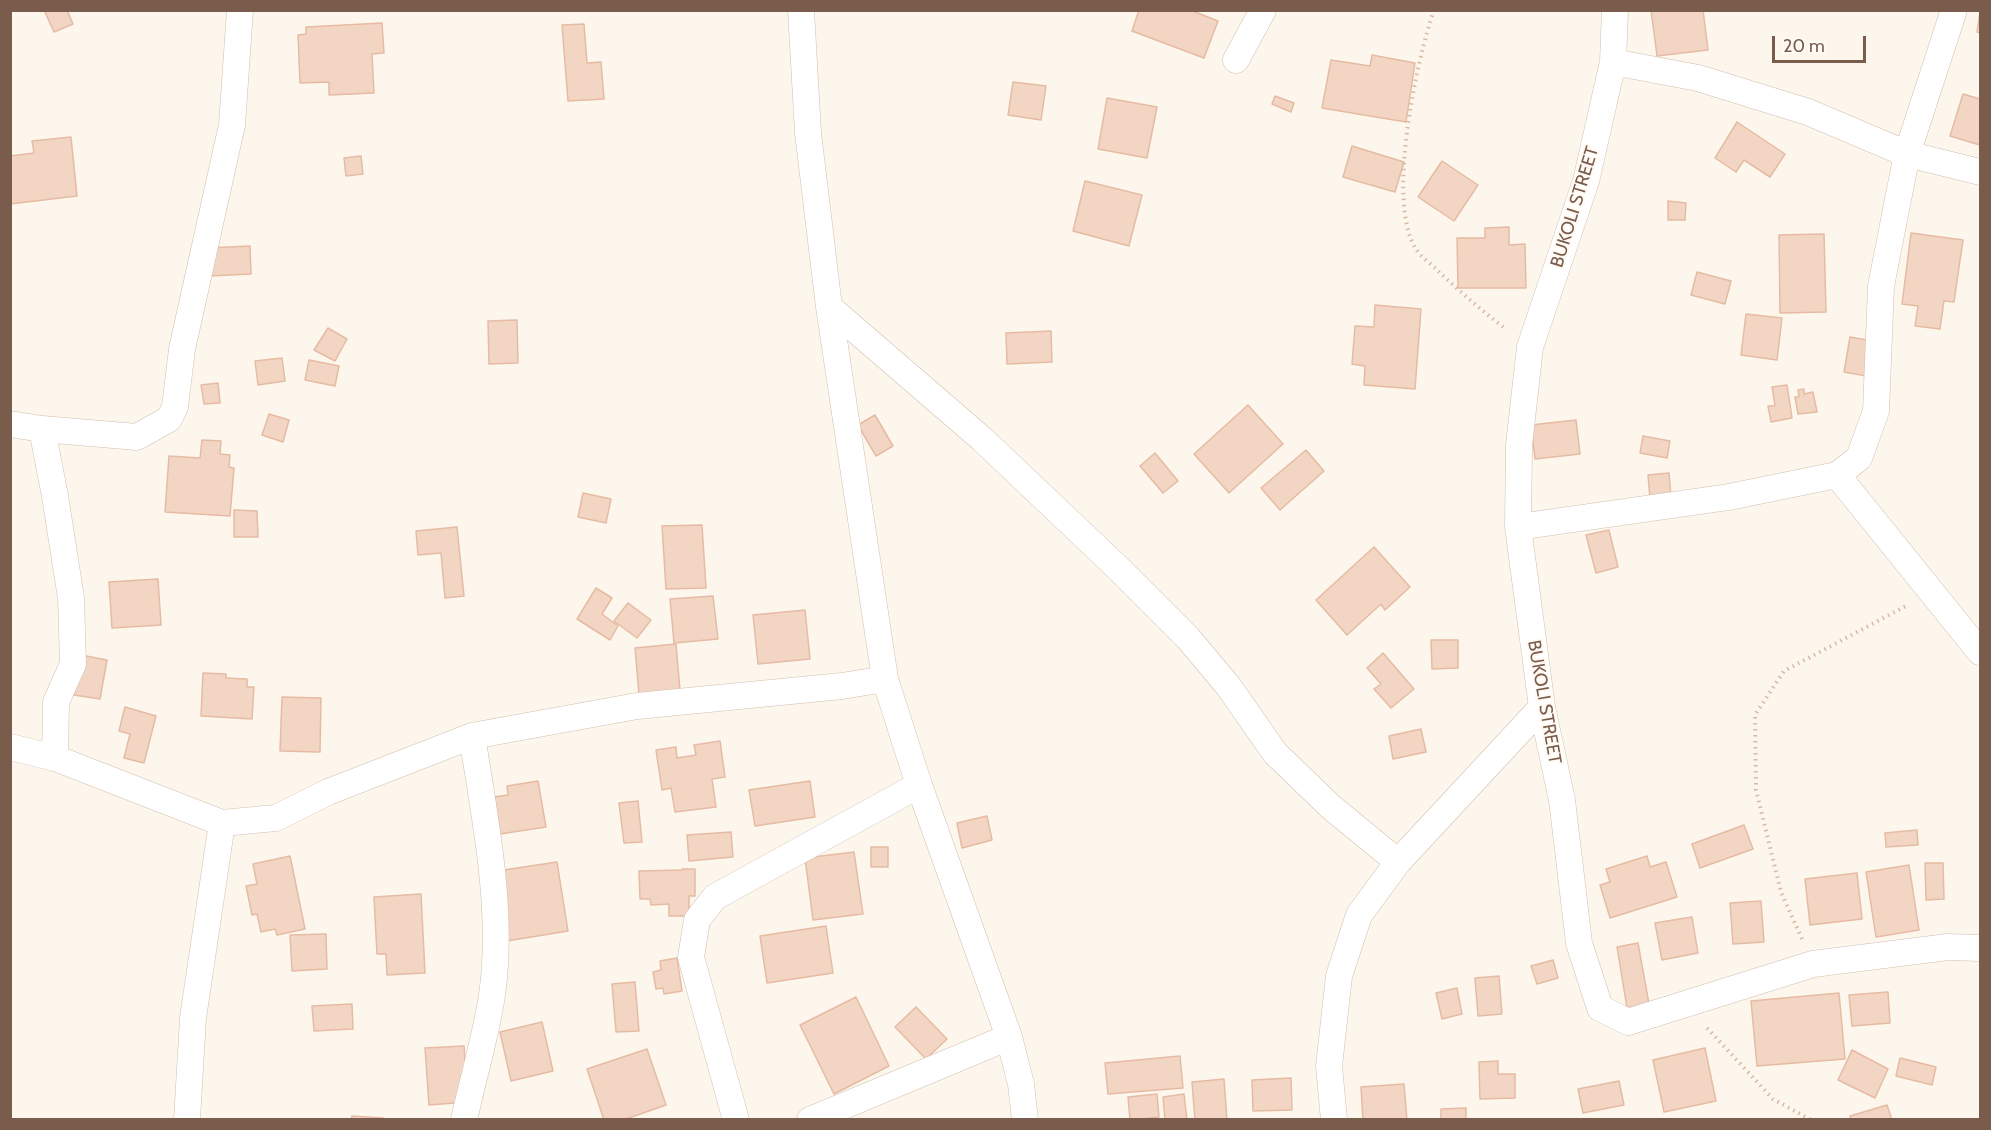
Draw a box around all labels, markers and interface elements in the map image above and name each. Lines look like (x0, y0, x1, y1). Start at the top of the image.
scale bar (1775, 24, 1870, 62)
text: 20 m (1783, 35, 1825, 57)
street label: BUKOLI STREET (1546, 144, 1604, 270)
street label: BUKOLI STREET (1522, 638, 1566, 766)

